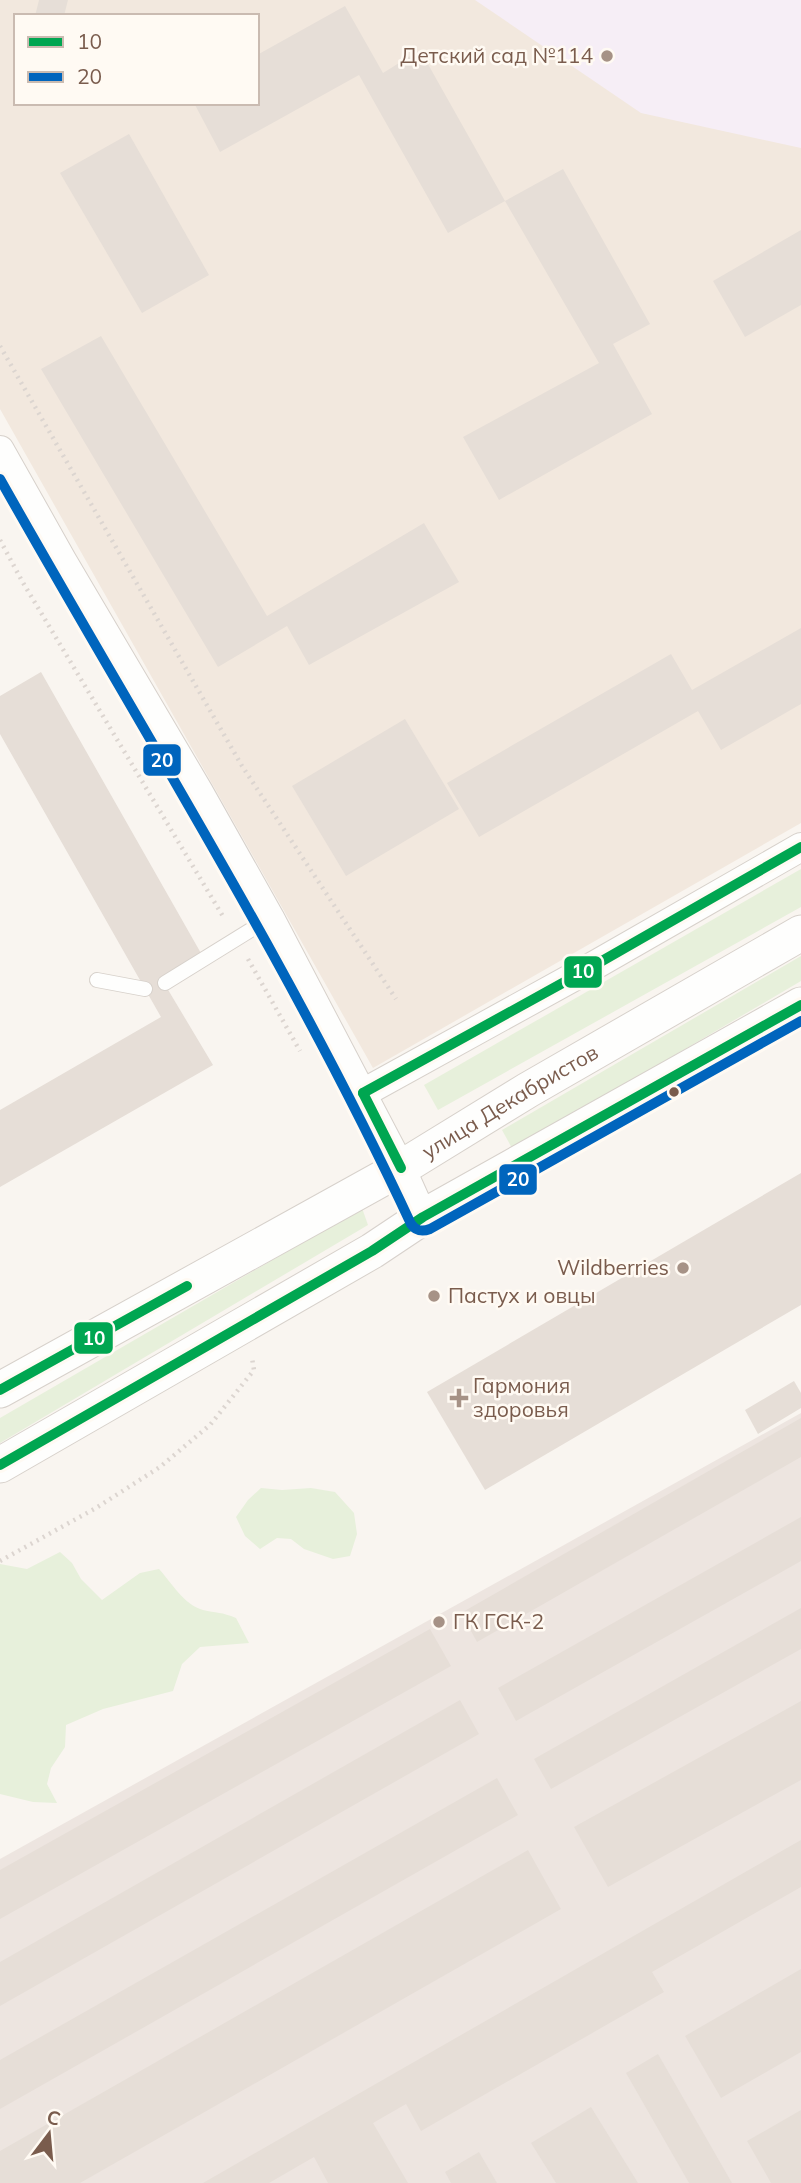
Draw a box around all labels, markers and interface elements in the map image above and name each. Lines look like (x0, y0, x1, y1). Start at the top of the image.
legend (14, 14, 259, 105)
text: 10 (77, 28, 102, 54)
place label: Детский сад №114 (400, 42, 593, 68)
marker: Детский сад №114 (599, 48, 615, 64)
text: 20 (77, 63, 102, 89)
line badge: 20 (142, 743, 182, 777)
text: 20 (151, 748, 173, 772)
line badge: 10 (563, 955, 603, 989)
text: 10 (572, 959, 594, 983)
street label: улица Декабристов (417, 1038, 603, 1164)
unlabelled marker (667, 1085, 681, 1099)
line badge: 20 (498, 1163, 538, 1196)
text: 20 (507, 1167, 529, 1191)
place label: Wildberries (557, 1254, 669, 1280)
marker: Wildberries (675, 1260, 691, 1276)
place label: Пастух и овцы (448, 1282, 596, 1308)
marker: Пастух и овцы (426, 1288, 442, 1304)
line badge: 10 (73, 1321, 114, 1355)
text: 10 (83, 1326, 105, 1350)
place label: Гармония здоровья (473, 1372, 570, 1422)
marker: Гармония здоровья (451, 1390, 467, 1406)
place label: ГК ГСК-2 (453, 1608, 544, 1634)
marker: ГК ГСК-2 (431, 1614, 447, 1630)
north arrow (14, 2099, 84, 2169)
text: С (44, 2104, 63, 2131)

